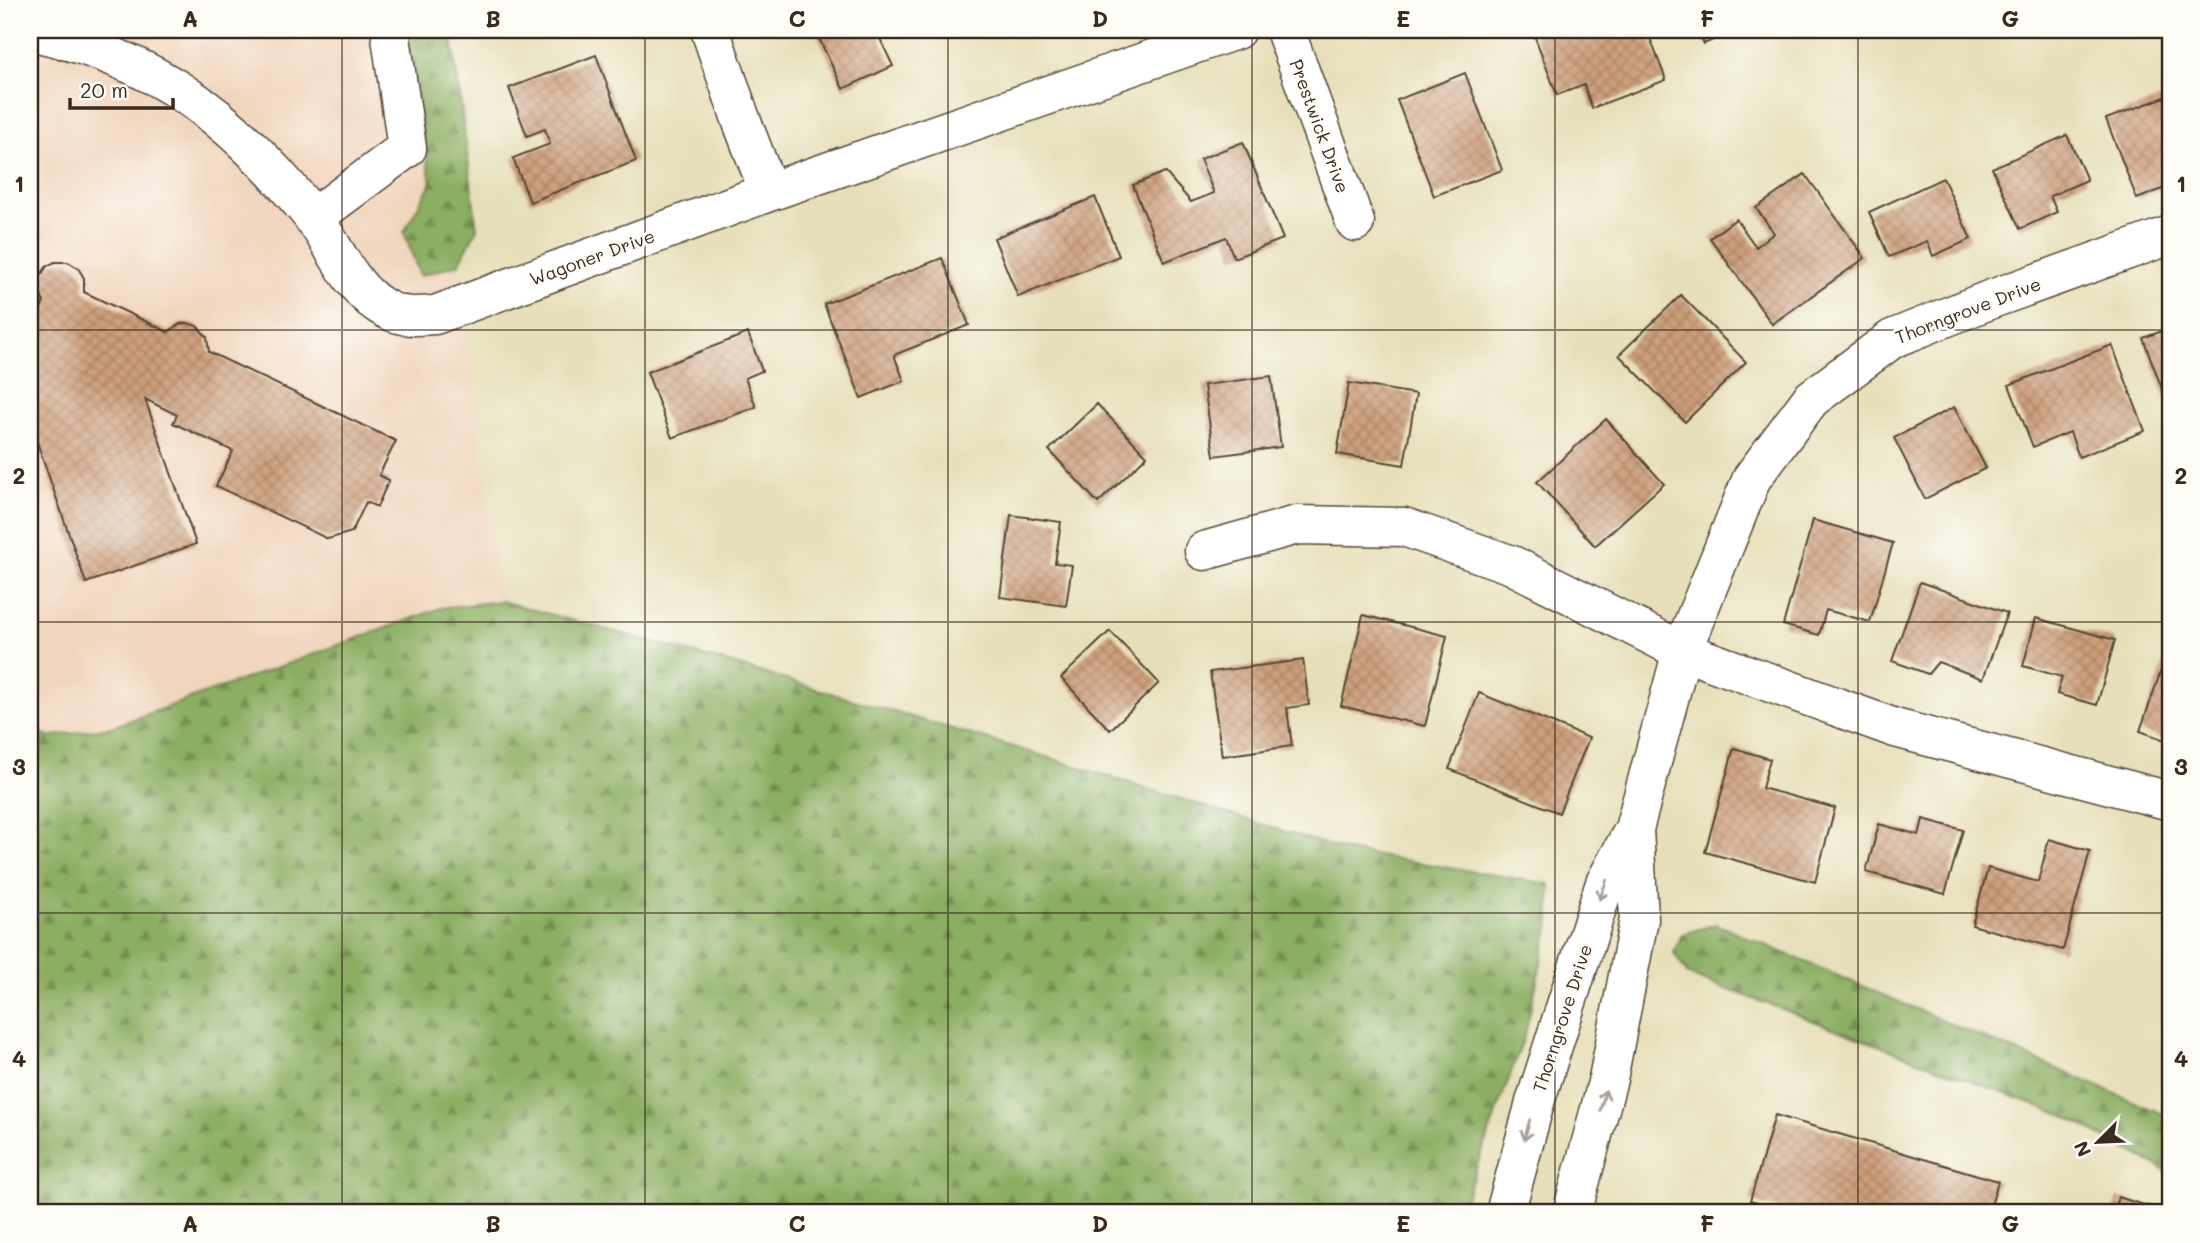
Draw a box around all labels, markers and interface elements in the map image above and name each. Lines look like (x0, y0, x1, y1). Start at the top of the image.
text: A (182, 3, 198, 33)
text: B (485, 3, 501, 33)
text: C (788, 3, 806, 33)
text: D (1092, 3, 1108, 33)
text: E (1396, 3, 1410, 33)
text: F (1700, 3, 1714, 33)
text: G (2001, 3, 2019, 33)
street label: Prestwick Drive (1285, 56, 1355, 196)
scale bar (70, 66, 173, 110)
text: 20 m (80, 76, 128, 103)
text: 1 (14, 168, 24, 198)
text: 1 (2176, 168, 2186, 198)
street label: Wagoner Drive (526, 223, 658, 291)
street label: Thorngrove Drive (1892, 271, 2044, 349)
text: 2 (13, 460, 25, 490)
text: 2 (2175, 460, 2187, 490)
text: 3 (12, 751, 26, 781)
text: 3 (2174, 751, 2188, 781)
one-way arrow (1596, 878, 1608, 900)
street label: Thorngrove Drive (1527, 941, 1597, 1095)
text: 4 (12, 1043, 26, 1073)
text: 4 (2174, 1043, 2188, 1073)
one-way arrow (1597, 1089, 1610, 1111)
north arrow (2064, 1106, 2134, 1176)
one-way arrow (1520, 1119, 1533, 1141)
text: N (2068, 1137, 2096, 1161)
text: A (182, 1208, 198, 1238)
text: B (485, 1208, 501, 1238)
text: C (788, 1208, 806, 1238)
text: D (1092, 1208, 1108, 1238)
text: E (1396, 1208, 1410, 1238)
text: F (1700, 1208, 1714, 1238)
text: G (2001, 1208, 2019, 1238)

